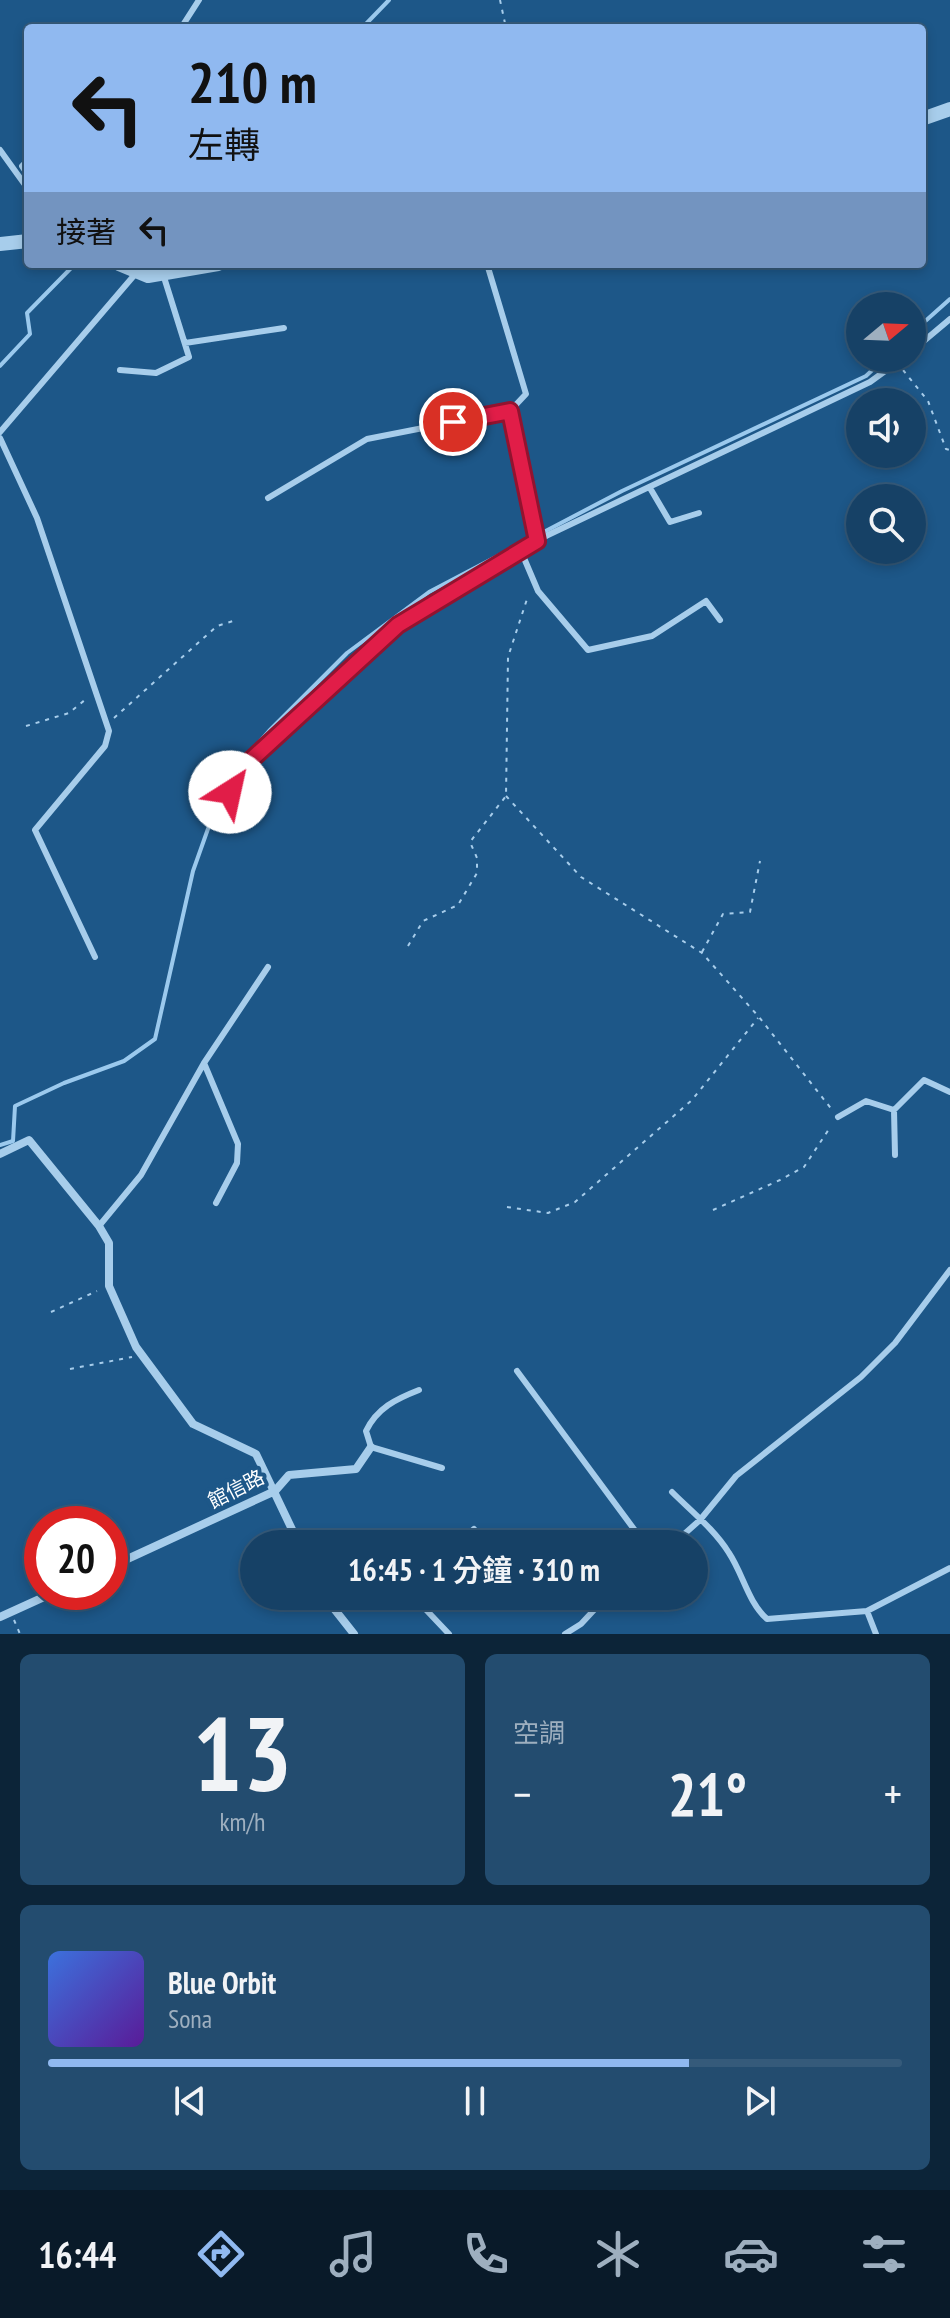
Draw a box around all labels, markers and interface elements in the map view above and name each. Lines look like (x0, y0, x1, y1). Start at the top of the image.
text: 210 m (188, 46, 317, 118)
icon: left (56, 56, 160, 160)
text: 左轉 (188, 121, 260, 168)
icon: left (132, 208, 176, 252)
text: 接著 (56, 212, 116, 251)
north arrow (846, 292, 926, 372)
map controls (846, 292, 926, 564)
pin (419, 388, 487, 456)
button: sound (846, 388, 926, 468)
icon: arrive (431, 400, 475, 444)
button: search (846, 484, 926, 564)
position arrow (188, 750, 272, 834)
street label: 館信路 (203, 1464, 269, 1514)
speed limit sign: 20 (24, 1506, 128, 1610)
text: 16:45 · 1 分鐘 · 310 m (348, 1550, 600, 1589)
text: 13 (193, 1685, 292, 1820)
text: 空調 (513, 1716, 565, 1749)
text: 21° (668, 1755, 747, 1833)
text: − (513, 1765, 531, 1822)
text: + (884, 1765, 902, 1822)
text: km/h (219, 1805, 266, 1838)
text: Blue Orbit (168, 1963, 276, 2002)
text: Sona (168, 2002, 212, 2035)
icon: previous (168, 2079, 212, 2123)
icon: pause (453, 2079, 497, 2123)
icon: next (738, 2079, 782, 2123)
icon: directions (193, 2226, 249, 2282)
icon: music (325, 2226, 381, 2282)
icon: phone (458, 2226, 514, 2282)
icon: climate (590, 2226, 646, 2282)
icon: car (723, 2226, 779, 2282)
icon: filters (856, 2226, 912, 2282)
text: 16:44 (38, 2231, 116, 2278)

